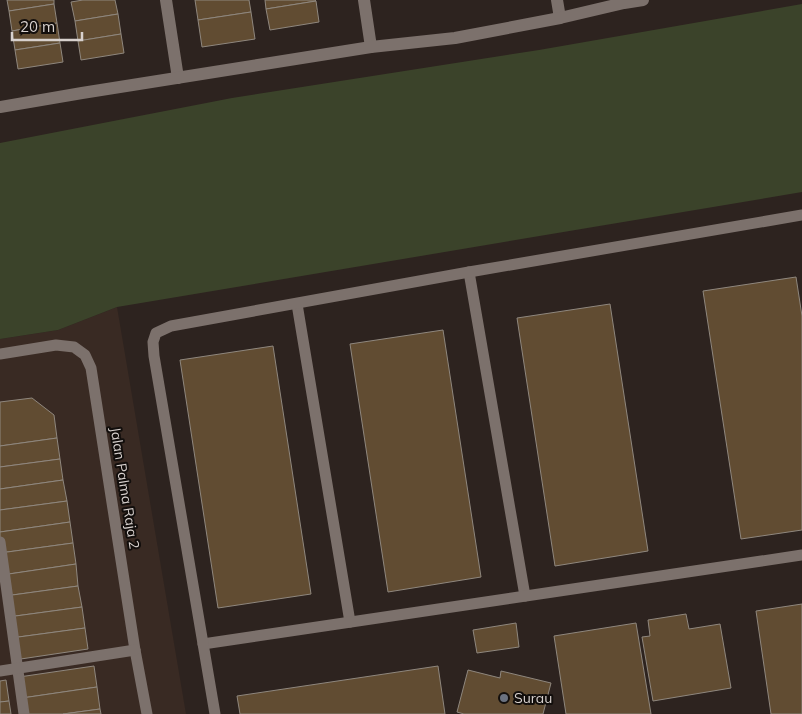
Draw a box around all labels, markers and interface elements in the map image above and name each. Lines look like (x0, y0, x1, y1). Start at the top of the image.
scale bar (12, 10, 82, 42)
text: 20 m (20, 17, 55, 36)
street label: Jalan Palma Raja 2 (106, 426, 144, 550)
place label: Surau (514, 689, 552, 707)
marker: Surau (498, 692, 510, 704)

